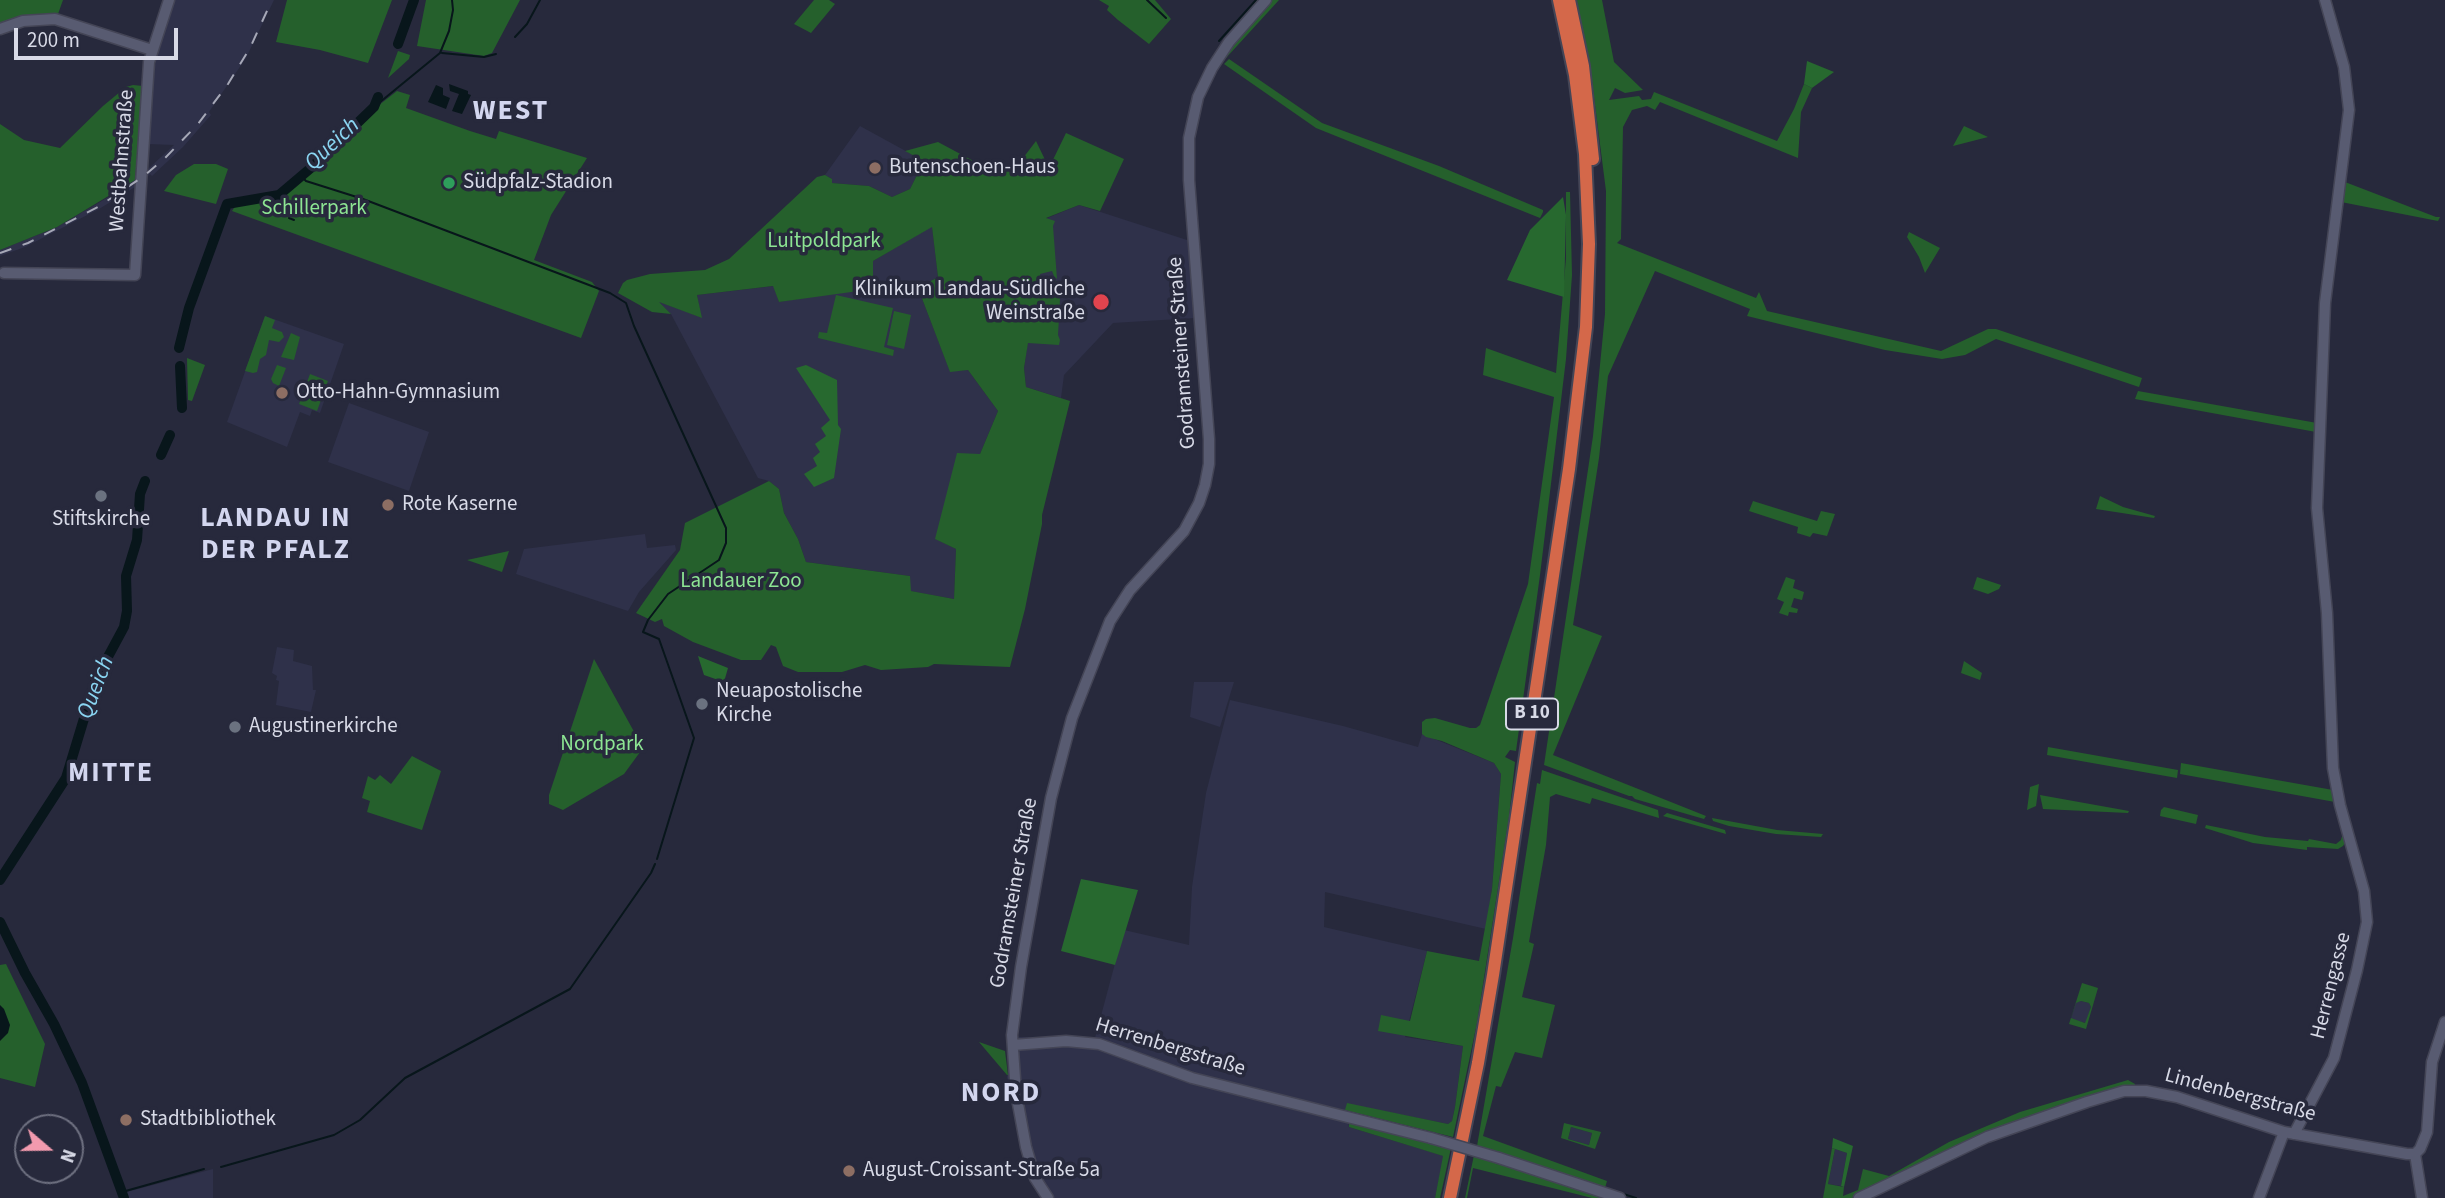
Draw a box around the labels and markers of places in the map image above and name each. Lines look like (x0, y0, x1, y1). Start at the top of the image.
place label: Butenschoen-Haus (889, 155, 1056, 181)
marker: Butenschoen-Haus (867, 160, 883, 176)
place label: Südpfalz-Stadion (463, 170, 613, 196)
marker: Südpfalz-Stadion (441, 175, 457, 191)
place label: Klinikum Landau-Südliche Weinstraße (854, 277, 1085, 327)
marker: Klinikum Landau-Südliche Weinstraße (1091, 292, 1111, 312)
place label: Otto-Hahn-Gymnasium (296, 380, 500, 406)
marker: Otto-Hahn-Gymnasium (274, 385, 290, 401)
marker: Stiftskirche (93, 488, 109, 504)
place label: Rote Kaserne (402, 492, 517, 518)
marker: Rote Kaserne (380, 497, 396, 513)
place label: Stiftskirche (52, 507, 150, 533)
place label: Neuapostolische Kirche (716, 679, 862, 729)
marker: Neuapostolische Kirche (694, 696, 710, 712)
place label: Augustinerkirche (249, 714, 398, 740)
marker: Augustinerkirche (227, 719, 243, 735)
place label: Stadtbibliothek (140, 1107, 276, 1133)
marker: Stadtbibliothek (118, 1112, 134, 1128)
place label: August-Croissant-Straße 5a (863, 1158, 1100, 1184)
marker: August-Croissant-Straße 5a (841, 1163, 857, 1179)

